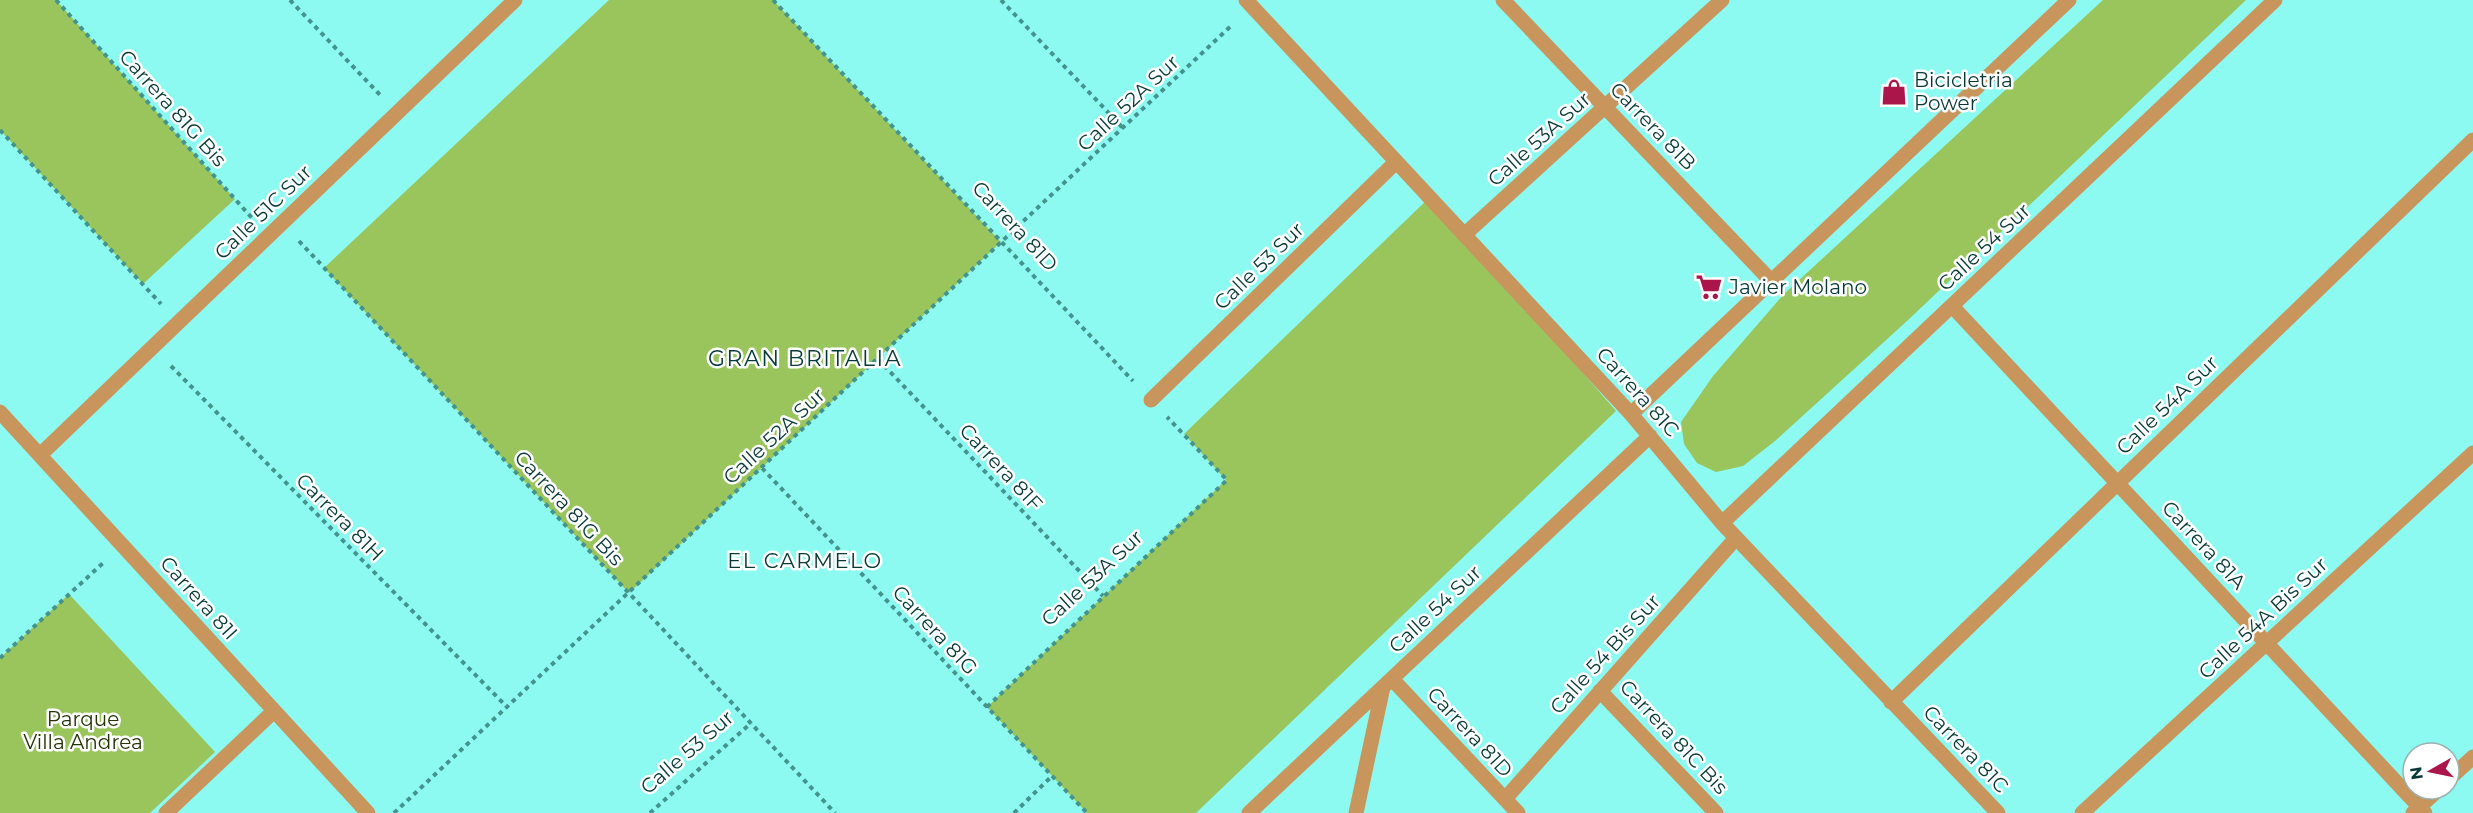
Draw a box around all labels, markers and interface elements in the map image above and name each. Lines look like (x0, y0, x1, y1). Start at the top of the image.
street label: Carrera 81G Bis (114, 45, 232, 171)
street label: Calle 52A Sur (1072, 50, 1184, 156)
place label: Bicicletria Power (1914, 68, 2013, 115)
street label: Carrera 81B (1605, 77, 1701, 175)
shop icon: Bicicletria Power (1879, 77, 1909, 107)
street label: Calle 53A Sur (1483, 87, 1595, 191)
street label: Calle 51C Sur (209, 160, 317, 264)
street label: Carrera 81D (967, 176, 1063, 276)
street label: Calle 54 Sur (1933, 198, 2035, 296)
street label: Calle 53 Sur (1209, 217, 1309, 315)
supermarket icon: Javier Molano (1694, 272, 1724, 302)
place label: Javier Molano (1728, 275, 1867, 299)
street label: Carrera 81C (1592, 342, 1684, 442)
district label: GRAN BRITALIA (708, 345, 902, 372)
street label: Calle 54A Sur (2111, 351, 2223, 459)
street label: Calle 52A Sur (718, 383, 830, 489)
street label: Carrera 81F (955, 418, 1047, 516)
street label: Carrera 81G Bis (510, 445, 629, 571)
street label: Carrera 81H (291, 468, 389, 566)
street label: Carrera 81A (2157, 496, 2251, 595)
street label: Calle 53A Sur (1036, 525, 1148, 631)
district label: EL CARMELO (727, 548, 883, 573)
street label: Carrera 81I (155, 551, 243, 645)
street label: Calle 54A Bis Sur (2194, 552, 2332, 684)
street label: Calle 54 Sur (1384, 560, 1486, 658)
street label: Carrera 81G (888, 580, 982, 680)
street label: Calle 54 Bis Sur (1545, 589, 1665, 719)
street label: Carrera 81C Bis (1615, 675, 1733, 799)
street label: Carrera 81D (1422, 682, 1518, 782)
street label: Carrera 81C (1918, 700, 2014, 798)
street label: Calle 53 Sur (636, 705, 738, 799)
park label: Parque Villa Andrea (23, 707, 143, 754)
north arrow (2401, 741, 2461, 801)
text: N (2406, 765, 2427, 781)

